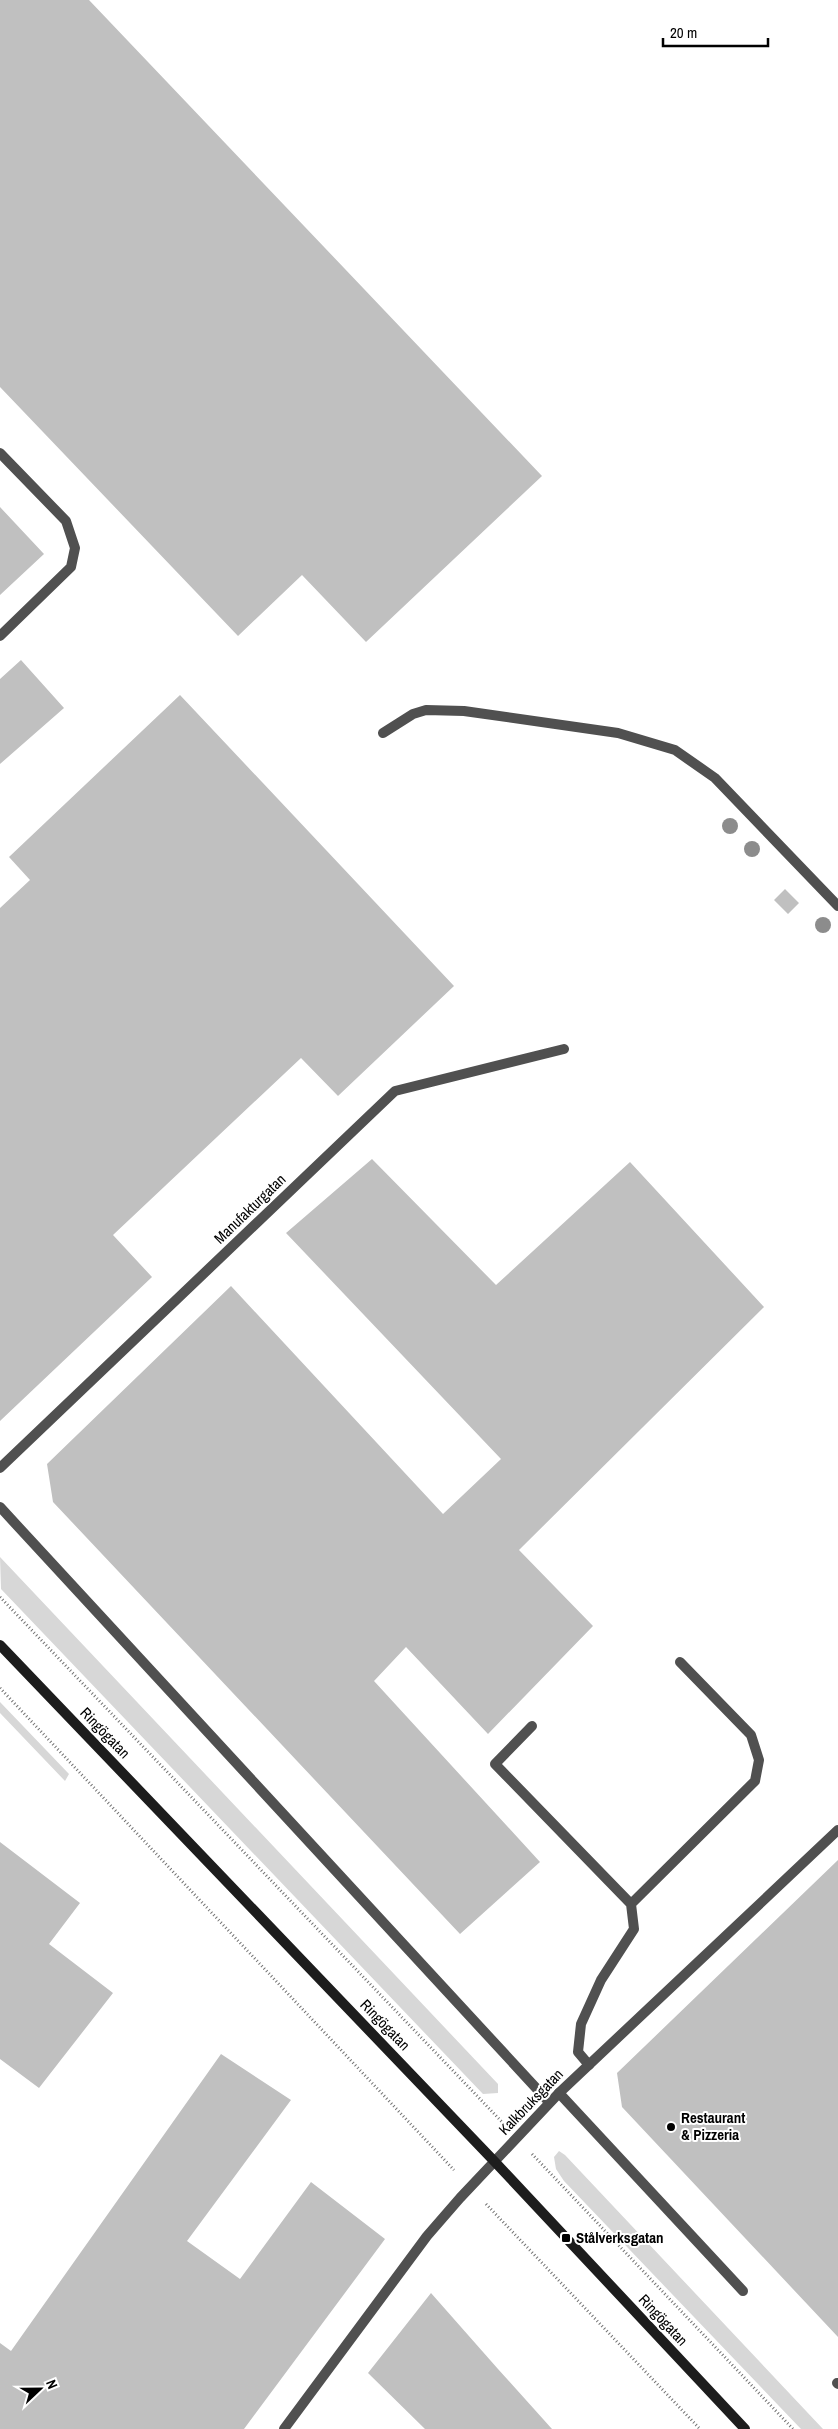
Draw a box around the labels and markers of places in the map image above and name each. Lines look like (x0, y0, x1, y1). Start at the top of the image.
place label: Restaurant & Pizzeria (681, 2107, 745, 2145)
marker: Restaurant & Pizzeria (665, 2121, 677, 2133)
place label: Stålverksgatan (576, 2227, 664, 2248)
marker: Stålverksgatan (560, 2232, 572, 2244)

